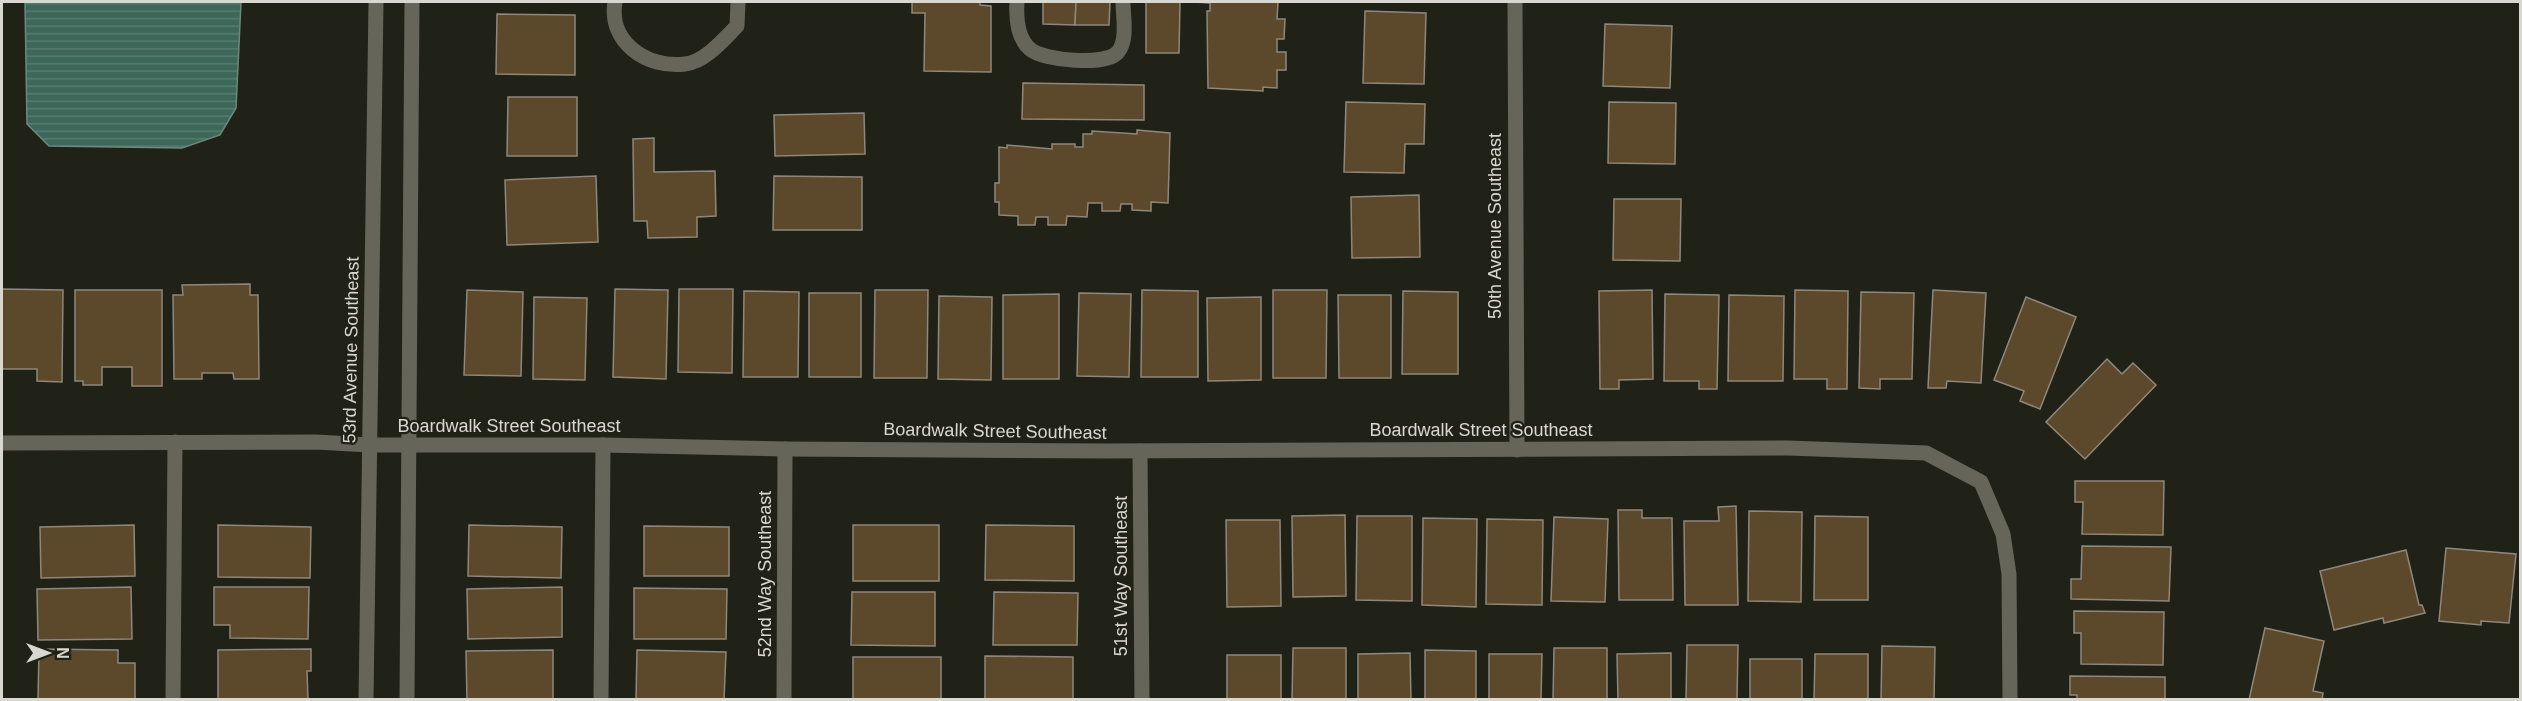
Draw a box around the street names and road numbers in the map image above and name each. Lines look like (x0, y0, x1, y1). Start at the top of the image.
street label: 50th Avenue Southeast (1485, 133, 1505, 319)
street label: 53rd Avenue Southeast (339, 256, 363, 444)
street label: Boardwalk Street Southeast (397, 416, 621, 436)
street label: Boardwalk Street Southeast (883, 419, 1107, 443)
street label: Boardwalk Street Southeast (1369, 420, 1593, 440)
street label: 52nd Way Southeast (755, 491, 775, 657)
street label: 51st Way Southeast (1111, 496, 1131, 656)

